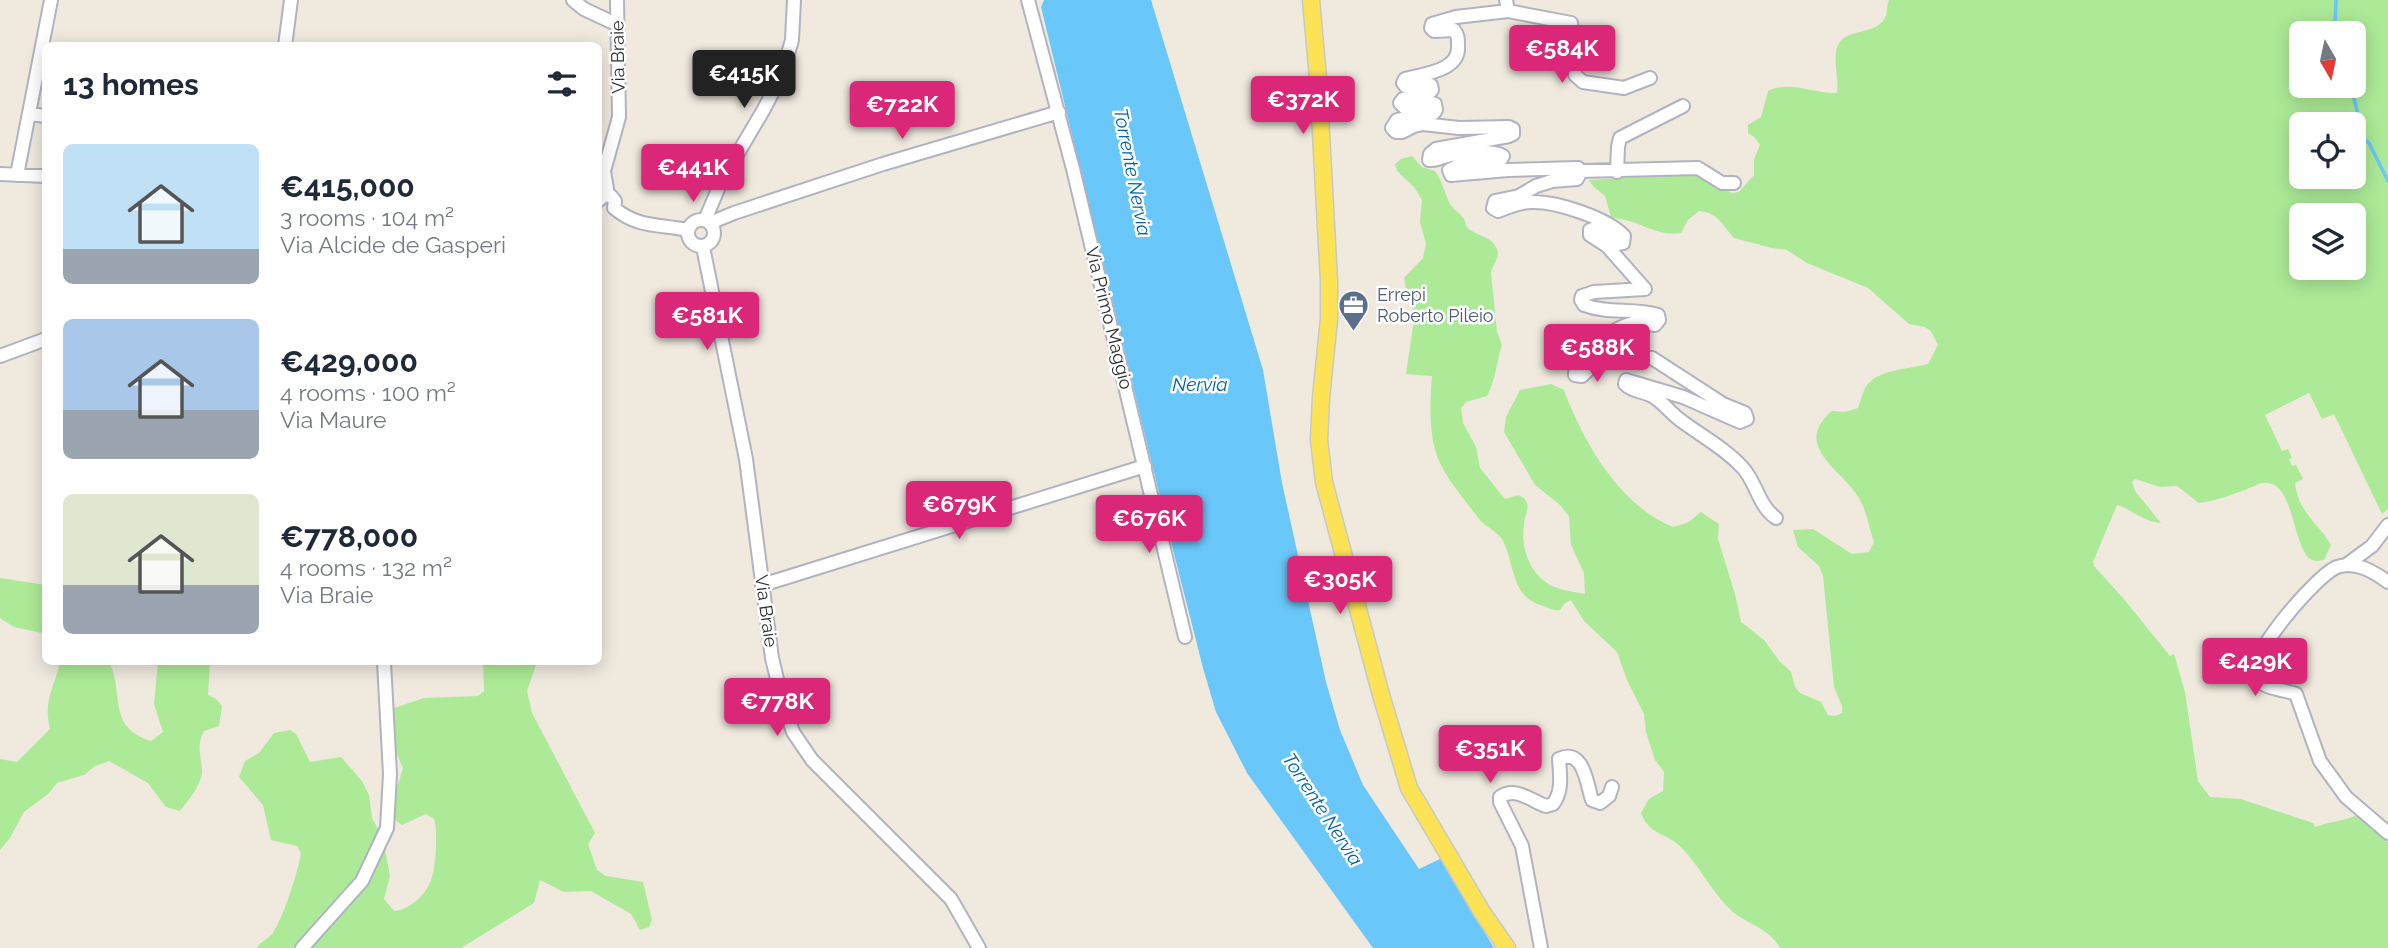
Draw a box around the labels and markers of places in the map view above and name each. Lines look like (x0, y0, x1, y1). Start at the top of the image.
pin: €584K (1513, 25, 1611, 85)
pin: €415K (695, 50, 793, 110)
pin: €372K (1254, 76, 1352, 136)
pin: €722K (853, 82, 951, 141)
pin: €441K (644, 144, 742, 204)
place label: Errepi Roberto Pileio (1377, 284, 1494, 326)
office icon: Errepi Roberto Pileio (1337, 288, 1371, 332)
pin: €581K (658, 292, 756, 352)
pin: €588K (1548, 324, 1646, 384)
pin: €679K (910, 482, 1008, 541)
pin: €676K (1100, 496, 1198, 555)
pin: €305K (1291, 556, 1389, 616)
pin: €429K (2206, 638, 2304, 698)
pin: €778K (728, 678, 826, 738)
pin: €351K (1441, 726, 1539, 785)

